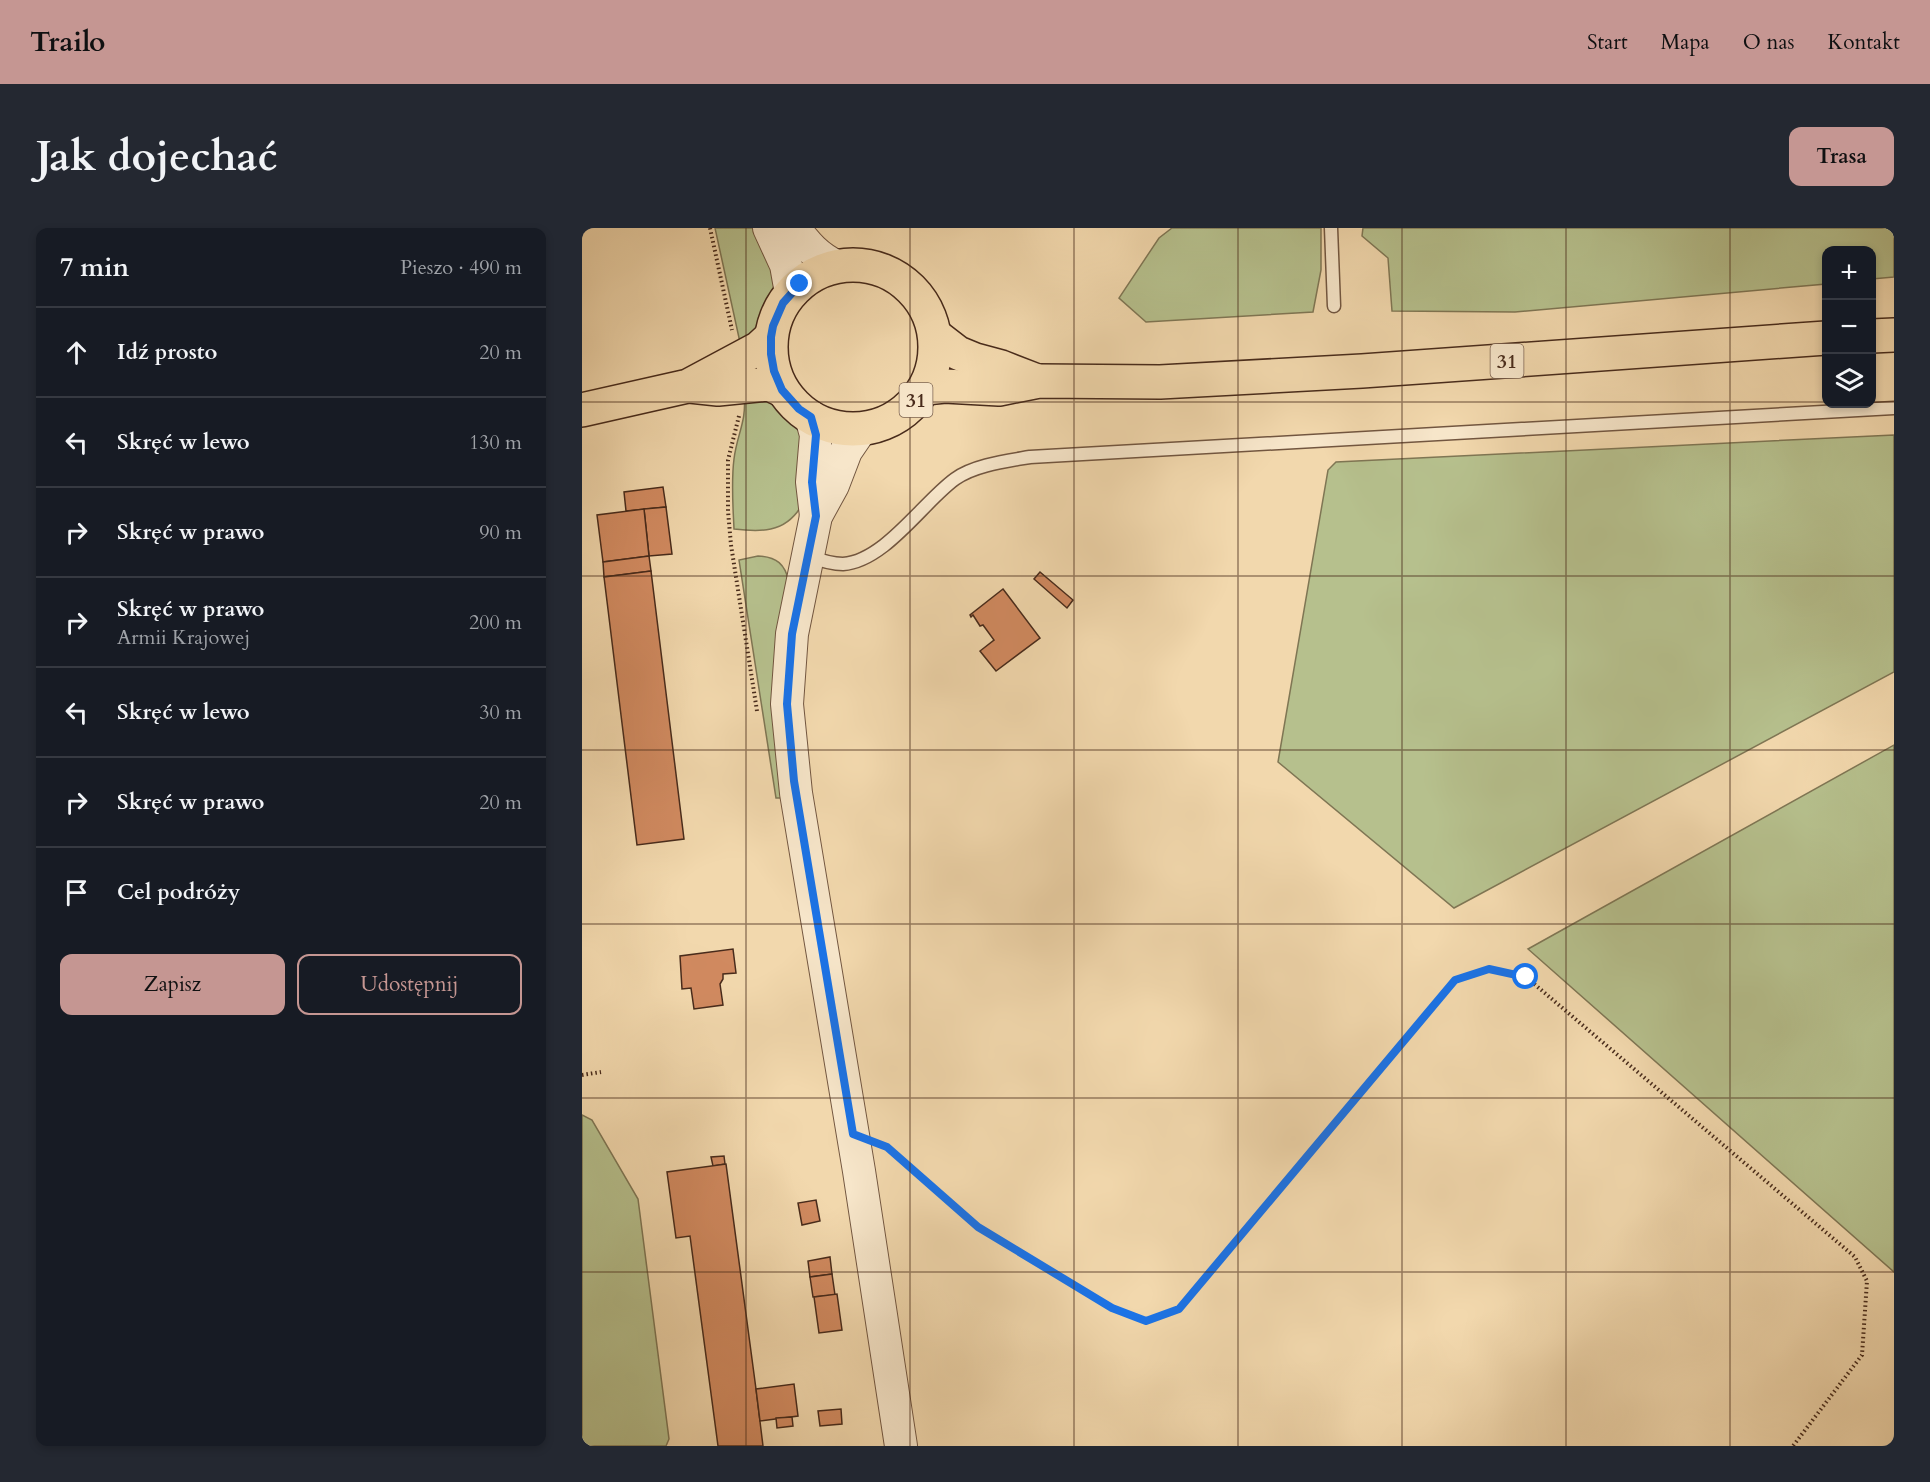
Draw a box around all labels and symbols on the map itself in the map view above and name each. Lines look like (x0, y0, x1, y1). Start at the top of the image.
route end (786, 270, 812, 296)
road number: 31 (1490, 344, 1524, 378)
road number: 31 (900, 383, 932, 417)
route start (1512, 963, 1538, 989)

